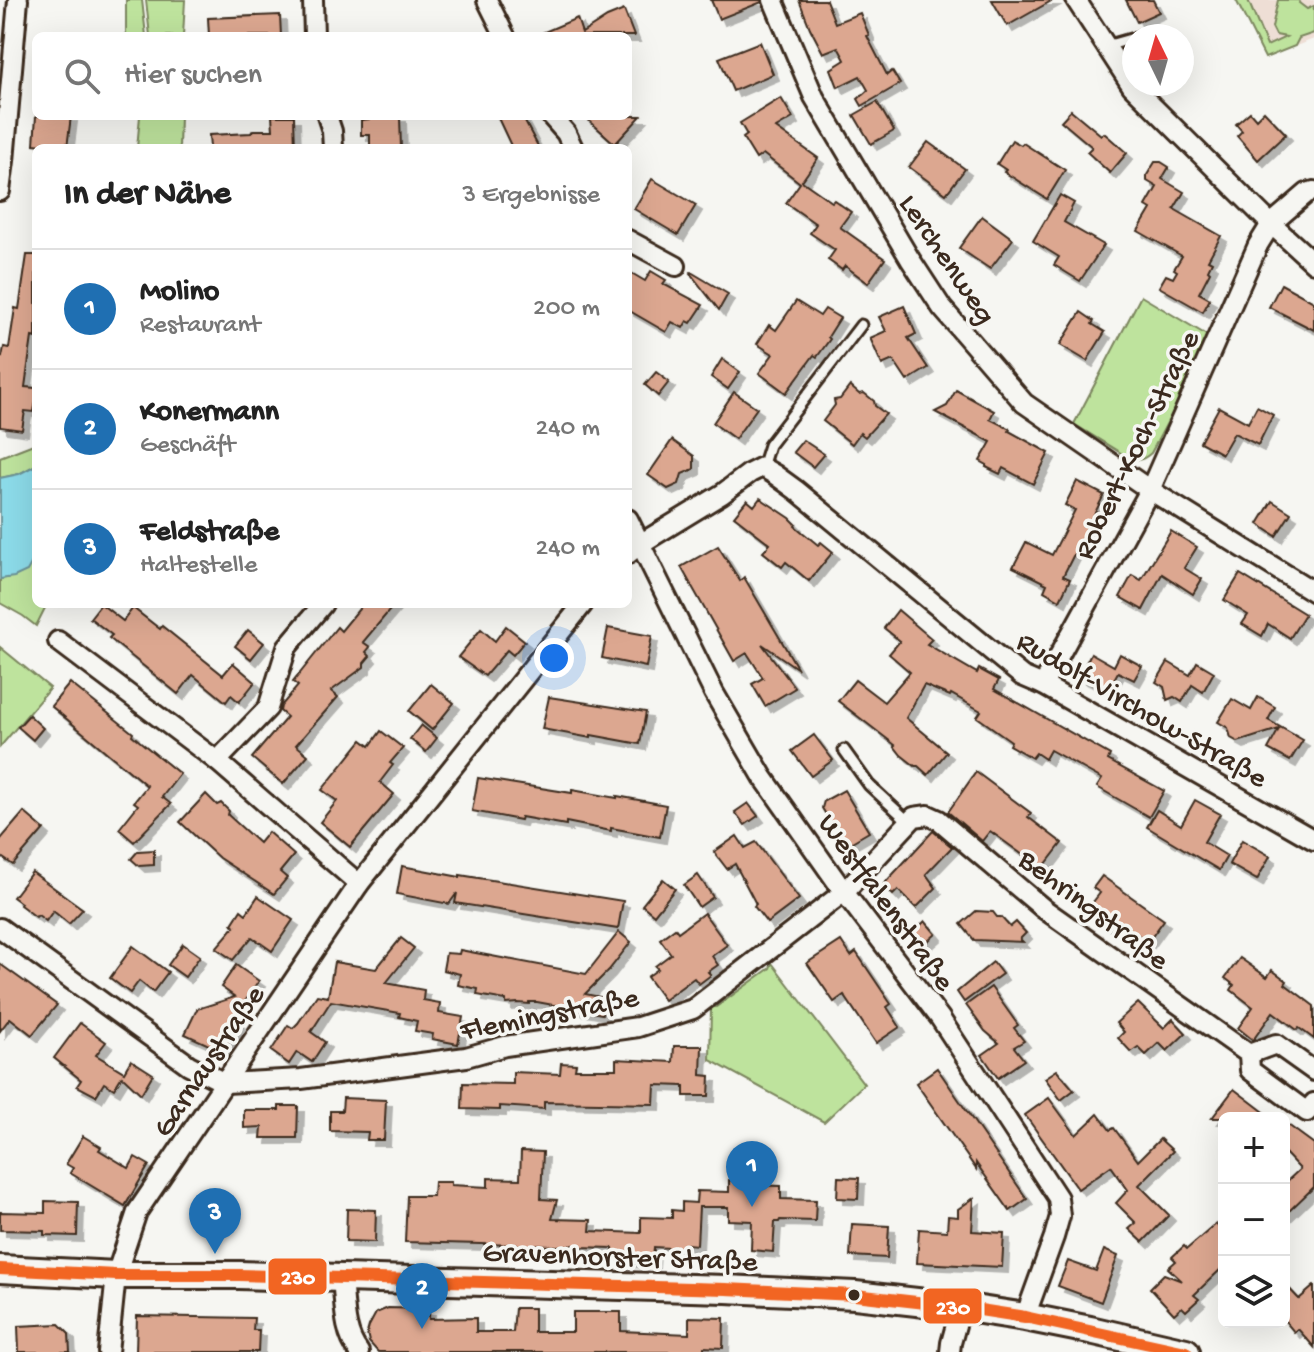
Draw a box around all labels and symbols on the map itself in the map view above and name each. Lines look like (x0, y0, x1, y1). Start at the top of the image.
north arrow (1122, 24, 1194, 96)
street label: Lerchenweg (889, 189, 1001, 332)
street label: Robert-Koch-Straße (1069, 326, 1210, 566)
street label: Rudolf-Virchow-Straße (1009, 626, 1273, 798)
your location (534, 638, 574, 678)
street label: Westfalenstraße (808, 808, 961, 1000)
street label: Behringstraße (1009, 843, 1175, 980)
street label: Garnaustraße (147, 980, 275, 1145)
street label: Flemingstraße (457, 982, 642, 1051)
pin: 1 (726, 1141, 778, 1207)
pin: 3 (189, 1188, 241, 1254)
street label: Gravenhorster Straße (482, 1237, 758, 1282)
line badge: 230 (267, 1257, 328, 1296)
pin: 2 (396, 1263, 448, 1329)
text: 230 (281, 1267, 316, 1293)
unlabelled marker (846, 1287, 862, 1303)
line badge: 230 (922, 1287, 983, 1325)
text: 230 (936, 1297, 971, 1323)

